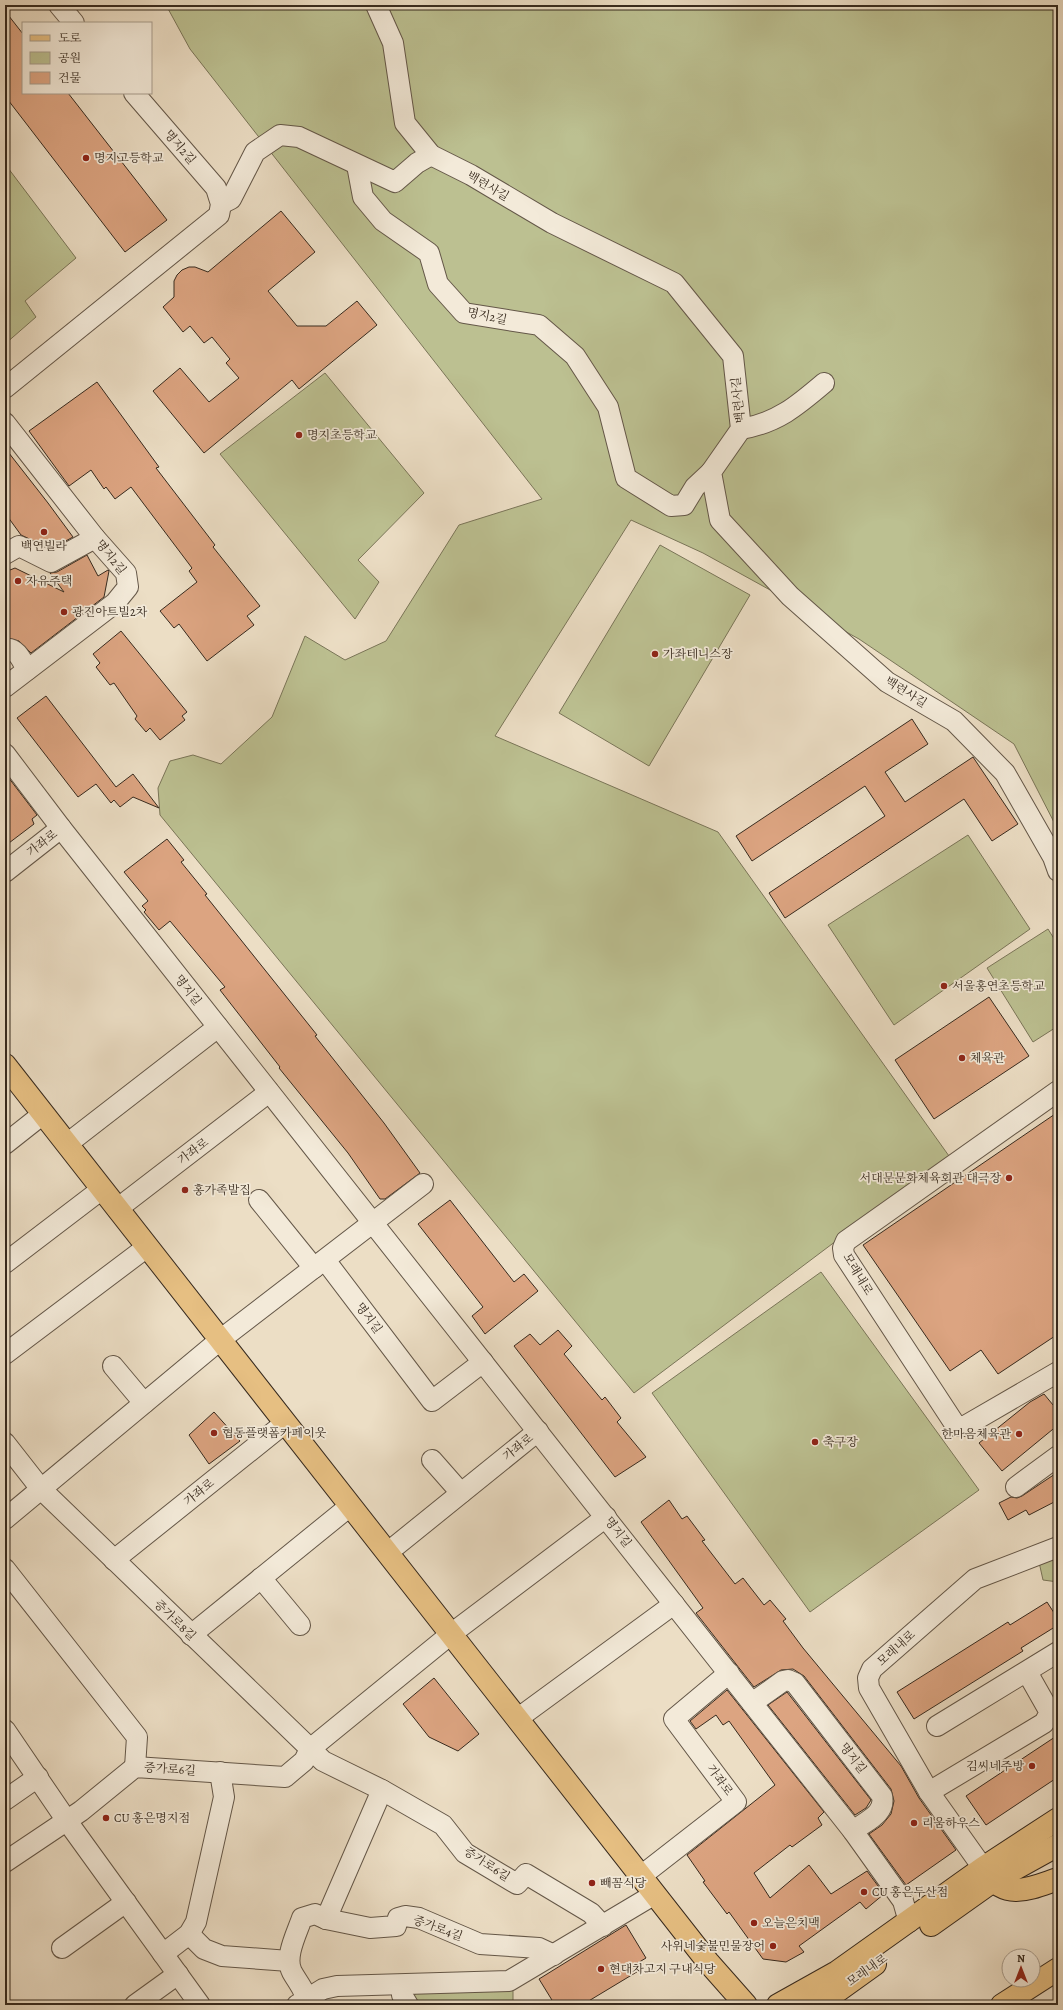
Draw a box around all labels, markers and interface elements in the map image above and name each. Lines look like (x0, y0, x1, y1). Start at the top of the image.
legend (22, 22, 152, 94)
text: 도로 (58, 30, 82, 46)
text: 공원 (58, 50, 81, 66)
text: 건물 (58, 70, 82, 86)
street label: 명지2길 (161, 126, 199, 168)
place label: 명지고등학교 (94, 150, 164, 166)
marker: 명지고등학교 (81, 153, 91, 163)
street label: 백련사길 (464, 167, 512, 205)
street label: 명지2길 (466, 304, 508, 328)
street label: 백련사길 (728, 376, 748, 424)
place label: 명지초등학교 (307, 427, 377, 443)
marker: 명지초등학교 (294, 430, 304, 440)
marker: 백연빌라 (39, 527, 49, 537)
street label: 명지2길 (92, 536, 130, 578)
place label: 백연빌라 (21, 538, 68, 554)
place label: 자유주택 (26, 573, 72, 589)
marker: 자유주택 (13, 576, 23, 586)
place label: 광진아트빌2차 (72, 604, 148, 620)
marker: 광진아트빌2차 (59, 607, 69, 617)
place label: 가좌테니스장 (663, 646, 733, 662)
marker: 가좌테니스장 (650, 649, 660, 659)
street label: 백련사길 (882, 673, 930, 711)
street label: 가좌로 (23, 826, 61, 860)
street label: 명지길 (171, 971, 205, 1009)
place label: 서울홍연초등학교 (952, 978, 1045, 994)
marker: 서울홍연초등학교 (939, 981, 949, 991)
place label: 체육관 (970, 1050, 1005, 1066)
marker: 체육관 (957, 1053, 967, 1063)
street label: 가좌로 (174, 1134, 212, 1168)
place label: 서대문문화체육회관 대극장 (860, 1170, 1001, 1186)
marker: 서대문문화체육회관 대극장 (1004, 1173, 1014, 1183)
place label: 홍가족발집 (193, 1182, 251, 1198)
marker: 홍가족발집 (180, 1185, 190, 1195)
street label: 모래내로 (839, 1250, 877, 1298)
street label: 명지길 (352, 1299, 386, 1337)
place label: 협동플랫폼카페이웃 (222, 1425, 327, 1441)
place label: 한마음체육관 (941, 1426, 1011, 1442)
marker: 협동플랫폼카페이웃 (209, 1428, 219, 1438)
marker: 한마음체육관 (1014, 1429, 1024, 1439)
street label: 가좌로 (499, 1430, 537, 1464)
place label: 축구장 (823, 1434, 858, 1450)
marker: 축구장 (810, 1437, 820, 1447)
street label: 가좌로 (180, 1475, 218, 1509)
street label: 명지길 (601, 1513, 635, 1551)
street label: 증가로8길 (151, 1596, 199, 1644)
street label: 모래내로 (873, 1626, 919, 1669)
street label: 명지길 (836, 1739, 870, 1777)
place label: 김씨네주방 (966, 1758, 1024, 1774)
street label: 증가로6길 (144, 1759, 196, 1779)
street label: 가좌로 (703, 1761, 737, 1799)
marker: 김씨네주방 (1027, 1761, 1037, 1771)
place label: CU 홍은명지점 (114, 1810, 190, 1826)
marker: CU 홍은명지점 (101, 1813, 111, 1823)
place label: 리움하우스 (922, 1815, 980, 1831)
marker: 리움하우스 (909, 1818, 919, 1828)
street label: 증가로6길 (461, 1843, 513, 1885)
place label: 빼꼼식당 (600, 1875, 647, 1891)
marker: 빼꼼식당 (587, 1878, 597, 1888)
place label: CU 홍은두산점 (872, 1884, 948, 1900)
marker: CU 홍은두산점 (859, 1887, 869, 1897)
street label: 증가로4길 (411, 1912, 465, 1944)
place label: 오늘은치맥 (762, 1915, 820, 1931)
marker: 오늘은치맥 (749, 1918, 759, 1928)
place label: 사위네숯불민물장어 (661, 1938, 765, 1954)
marker: 사위네숯불민물장어 (768, 1941, 778, 1951)
north arrow (1001, 1948, 1041, 1988)
street label: 모래내로 (843, 1950, 891, 1990)
text: N (1017, 1951, 1025, 1966)
place label: 현대차고지 구내식당 (609, 1961, 716, 1977)
marker: 현대차고지 구내식당 (596, 1964, 606, 1974)

